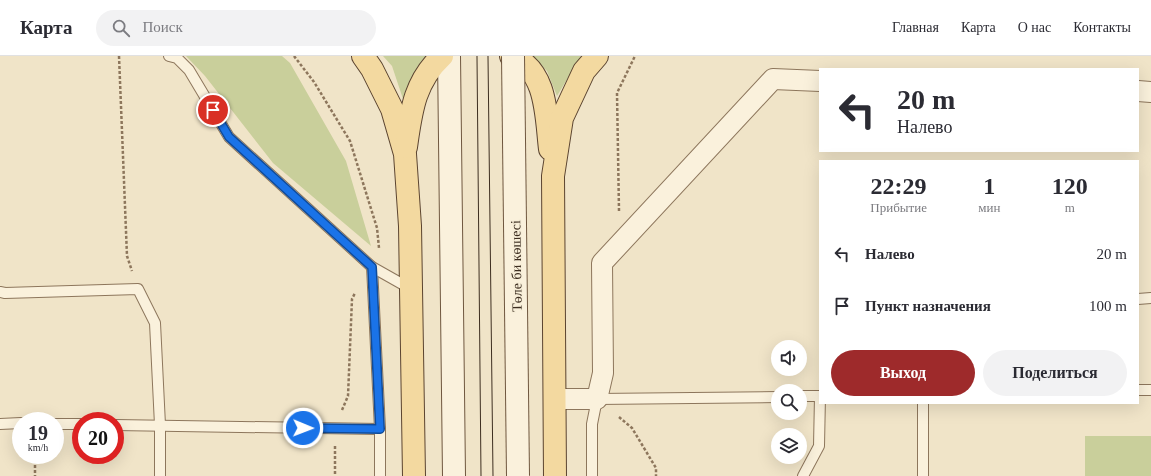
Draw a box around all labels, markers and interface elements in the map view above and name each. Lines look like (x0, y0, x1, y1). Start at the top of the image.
search box (96, 10, 376, 46)
text: Карта (20, 17, 72, 38)
icon: search (110, 17, 132, 39)
text: Поиск (142, 19, 183, 35)
text: Главная (892, 20, 939, 35)
text: Карта (961, 20, 996, 35)
text: О нас (1018, 20, 1051, 35)
text: Контакты (1073, 20, 1131, 35)
icon: left (831, 84, 883, 136)
text: 20 m (897, 84, 955, 115)
pin (196, 93, 230, 127)
icon: arrive (202, 99, 224, 121)
text: Налево (897, 117, 953, 137)
text: 22:29 (871, 173, 927, 199)
text: 1 (983, 173, 995, 199)
text: 120 (1052, 173, 1088, 199)
text: Прибытие (870, 200, 927, 215)
text: мин (978, 200, 1000, 215)
text: m (1065, 200, 1075, 215)
street label: Төле би көшесі (508, 220, 525, 312)
icon: left (831, 243, 853, 265)
text: Налево (865, 246, 915, 262)
text: 20 m (1097, 246, 1127, 262)
icon: arrive (831, 295, 853, 317)
text: Пункт назначения (865, 298, 991, 314)
text: 100 m (1089, 298, 1127, 314)
map controls (771, 340, 807, 464)
button: sound (771, 340, 807, 376)
button: Выход (831, 350, 975, 396)
button: Поделиться (983, 350, 1127, 396)
button: search (771, 384, 807, 420)
position arrow (282, 407, 324, 449)
speed limit sign: 20 (72, 412, 124, 464)
text: 19 (28, 422, 48, 444)
button: layers (771, 428, 807, 464)
text: km/h (28, 442, 48, 453)

